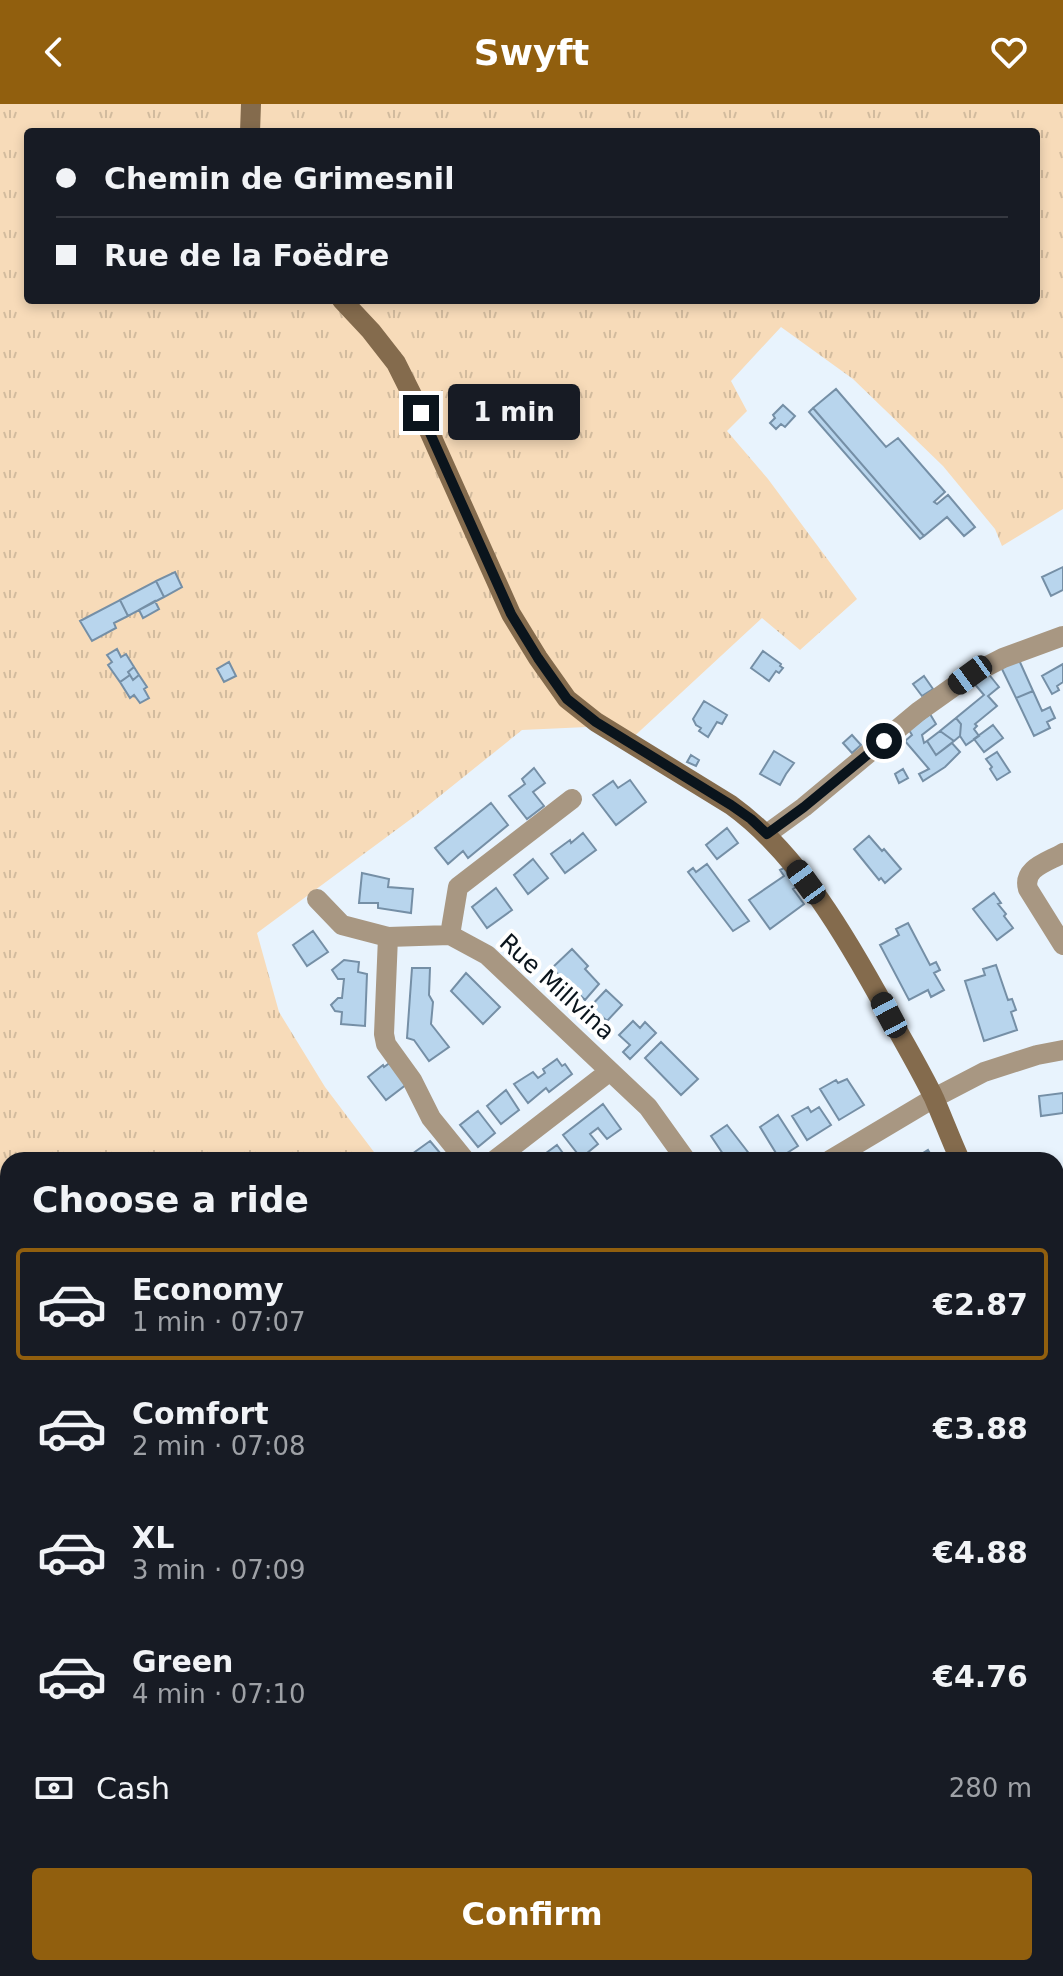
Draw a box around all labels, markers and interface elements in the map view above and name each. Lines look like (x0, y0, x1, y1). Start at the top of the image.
icon: back (32, 30, 76, 74)
icon: heart (987, 30, 1031, 74)
text: Swyft (474, 32, 589, 73)
text: Chemin de Grimesnil (104, 161, 454, 196)
text: Rue de la Foëdre (104, 238, 389, 273)
callout: 1 min (449, 385, 581, 441)
route end (403, 395, 439, 431)
text: 1 min (473, 397, 555, 427)
car (944, 651, 996, 699)
route start (866, 723, 902, 759)
car (782, 856, 830, 908)
street label: Rue Millvina (494, 928, 620, 1046)
car (867, 988, 911, 1042)
text: Choose a ride (32, 1179, 309, 1220)
icon: car (36, 1268, 108, 1340)
text: Economy (132, 1272, 284, 1307)
text: €2.87 (933, 1287, 1028, 1322)
text: 1 min · 07:07 (132, 1307, 306, 1337)
icon: car (36, 1392, 108, 1464)
text: Comfort (132, 1396, 269, 1431)
text: €3.88 (933, 1411, 1028, 1446)
text: 2 min · 07:08 (132, 1431, 306, 1461)
icon: car (36, 1516, 108, 1588)
text: XL (132, 1520, 174, 1555)
text: €4.88 (933, 1535, 1028, 1570)
text: 3 min · 07:09 (132, 1555, 306, 1585)
icon: car (36, 1640, 108, 1712)
text: Green (132, 1644, 233, 1679)
text: €4.76 (933, 1659, 1028, 1694)
text: 4 min · 07:10 (132, 1679, 306, 1709)
icon: cash (32, 1766, 76, 1810)
text: Cash (96, 1771, 170, 1806)
text: 280 m (949, 1773, 1032, 1803)
button: Confirm (32, 1868, 1032, 1960)

